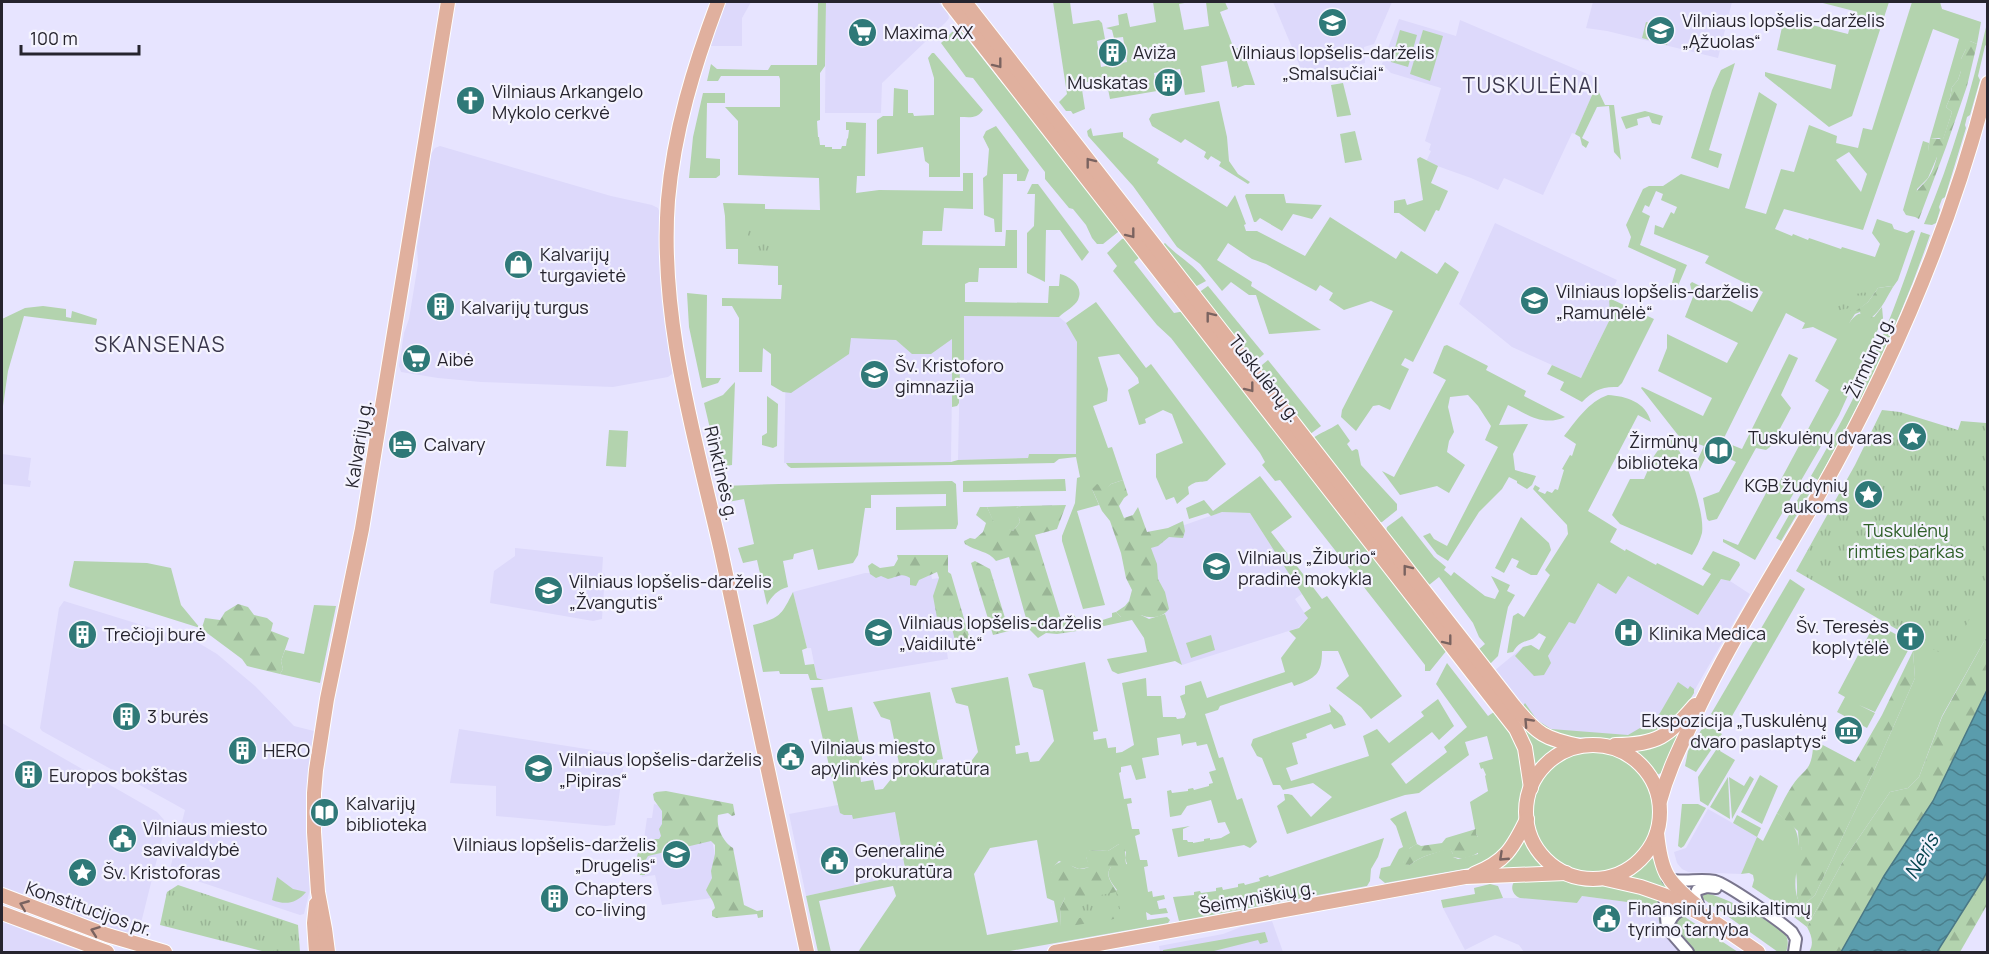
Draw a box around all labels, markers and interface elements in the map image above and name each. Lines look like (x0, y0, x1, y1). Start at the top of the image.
school or university icon: Vilniaus lopšelis-darželis „Smalsučiai“ (1317, 7, 1349, 39)
place label: Vilniaus lopšelis-darželis „Ąžuolas“ (1682, 8, 1885, 53)
school or university icon: Vilniaus lopšelis-darželis „Ąžuolas“ (1645, 14, 1677, 46)
supermarket icon: Maxima XX (847, 16, 879, 48)
scale bar (21, 18, 140, 56)
place label: Maxima XX (884, 20, 974, 44)
text: 100 m (30, 26, 78, 50)
building icon: Aviža (1096, 36, 1128, 68)
place label: Aviža (1133, 40, 1176, 64)
place label: Vilniaus lopšelis-darželis „Smalsučiai“ (1232, 40, 1434, 85)
one-way arrow (990, 57, 1001, 68)
building icon: Muskatas (1153, 66, 1185, 98)
place label: Muskatas (1067, 70, 1148, 94)
district label: TUSKULĖNAI (1462, 71, 1600, 99)
place label: Vilniaus Arkangelo Mykolo cerkvė (492, 79, 643, 124)
church icon: Vilniaus Arkangelo Mykolo cerkvė (455, 85, 487, 117)
one-way arrow (1086, 158, 1097, 169)
one-way arrow (1123, 228, 1134, 239)
place label: Kalvarijų turgavietė (540, 242, 626, 287)
shop icon: Kalvarijų turgavietė (503, 248, 535, 280)
place label: Vilniaus lopšelis-darželis „Ramunėlė“ (1556, 279, 1759, 324)
school or university icon: Vilniaus lopšelis-darželis „Ramunėlė“ (1519, 285, 1551, 317)
building icon: Kalvarijų turgus (424, 291, 456, 323)
place label: Kalvarijų turgus (461, 295, 589, 319)
one-way arrow (1206, 312, 1217, 323)
street label: Žirmūnų g. (1840, 312, 1898, 402)
district label: SKANSENAS (94, 330, 226, 358)
street label: Tuskulėnų g. (1223, 330, 1307, 426)
supermarket icon: Aibė (400, 343, 432, 375)
place label: Aibė (437, 347, 474, 371)
place label: Šv. Kristoforo gimnazija (895, 353, 1004, 398)
school or university icon: Šv. Kristoforo gimnazija (858, 359, 890, 391)
one-way arrow (1243, 382, 1254, 393)
street label: Kalvarijų g. (339, 399, 377, 489)
place icon: Tuskulėnų dvaras (1897, 421, 1929, 453)
street label: Rinktinės g. (700, 423, 744, 523)
place label: Tuskulėnų dvaras (1748, 425, 1892, 449)
hotel icon: Calvary (387, 428, 419, 460)
place label: Žirmūnų biblioteka (1617, 429, 1698, 474)
place label: Calvary (424, 432, 486, 456)
library icon: Žirmūnų biblioteka (1703, 435, 1735, 467)
place label: KGB žudynių aukoms (1745, 473, 1848, 518)
place icon: KGB žudynių aukoms (1853, 479, 1885, 511)
park label: Tuskulėnų rimties parkas (1848, 518, 1964, 563)
place label: Vilniaus „Žiburio“ pradinė mokykla (1238, 545, 1376, 590)
school or university icon: Vilniaus „Žiburio“ pradinė mokykla (1201, 551, 1233, 583)
one-way arrow (1404, 565, 1415, 576)
place label: Vilniaus lopšelis-darželis „Žvangutis“ (569, 569, 772, 614)
school or university icon: Vilniaus lopšelis-darželis „Žvangutis“ (532, 575, 564, 607)
place label: Vilniaus lopšelis-darželis „Vaidilutė“ (899, 610, 1102, 655)
place label: Šv. Teresės koplytėlė (1796, 614, 1889, 659)
school or university icon: Vilniaus lopšelis-darželis „Vaidilutė“ (862, 616, 894, 648)
hospital icon: Klinika Medica (1612, 617, 1644, 649)
building icon: Trečioji burė (67, 618, 99, 650)
church icon: Šv. Teresės koplytėlė (1894, 620, 1926, 652)
place label: Klinika Medica (1649, 621, 1766, 645)
place label: Trečioji burė (104, 622, 206, 646)
one-way arrow (1440, 635, 1451, 646)
building icon: 3 burės (110, 700, 142, 732)
place label: 3 burės (147, 704, 208, 728)
place label: Ekspozicija „Tuskulėnų dvaro paslaptys“ (1641, 708, 1827, 753)
museum icon: Ekspozicija „Tuskulėnų dvaro paslaptys“ (1832, 714, 1864, 746)
one-way arrow (1524, 719, 1535, 729)
building icon: HERO (226, 734, 258, 766)
place label: Vilniaus miesto apylinkės prokuratūra (811, 735, 989, 780)
place label: HERO (263, 738, 310, 762)
public building icon: Vilniaus miesto apylinkės prokuratūra (774, 741, 806, 773)
place label: Vilniaus lopšelis-darželis „Pipiras“ (559, 747, 762, 792)
school or university icon: Vilniaus lopšelis-darželis „Pipiras“ (522, 753, 554, 785)
building icon: Europos bokštas (12, 759, 44, 791)
place label: Europos bokštas (49, 763, 187, 787)
place label: Kalvarijų biblioteka (346, 791, 427, 836)
library icon: Kalvarijų biblioteka (309, 797, 341, 829)
place label: Vilniaus miesto savivaldybė (143, 816, 267, 861)
public building icon: Vilniaus miesto savivaldybė (106, 822, 138, 854)
water label: Neris (1897, 827, 1945, 883)
place label: Vilniaus lopšelis-darželis „Drugelis“ (453, 832, 656, 877)
school or university icon: Vilniaus lopšelis-darželis „Drugelis“ (661, 838, 693, 870)
place label: Generalinė prokuratūra (855, 838, 952, 883)
public building icon: Generalinė prokuratūra (818, 844, 850, 876)
one-way arrow (1500, 849, 1511, 860)
place icon: Šv. Kristoforas (66, 856, 98, 888)
place label: Šv. Kristoforas (103, 860, 221, 884)
street label: Konstitucijos pr. (23, 875, 155, 941)
street label: Šeimyniškių g. (1197, 875, 1317, 919)
place label: Chapters co-living (575, 876, 652, 921)
building icon: Chapters co-living (538, 882, 570, 914)
place label: Finansinių nusikaltimų tyrimo tarnyba (1628, 896, 1811, 941)
one-way arrow (20, 900, 31, 912)
public building icon: Finansinių nusikaltimų tyrimo tarnyba (1591, 902, 1623, 934)
one-way arrow (90, 926, 101, 938)

